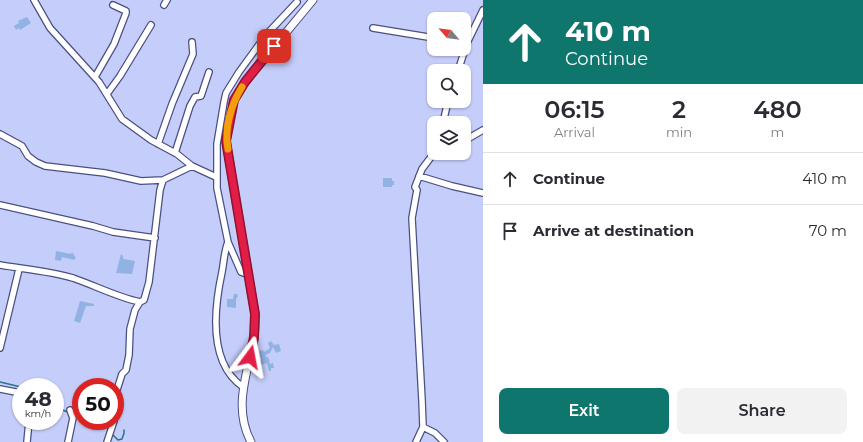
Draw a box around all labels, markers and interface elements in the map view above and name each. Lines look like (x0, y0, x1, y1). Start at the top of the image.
north arrow (427, 12, 471, 56)
map controls (427, 12, 471, 160)
text: 410 m (565, 14, 651, 48)
icon: ahead (499, 16, 551, 68)
pin (257, 29, 291, 63)
icon: arrive (263, 35, 285, 57)
text: Continue (565, 48, 648, 70)
button: search (427, 64, 471, 108)
text: 06:15 (544, 95, 605, 124)
text: 2 (672, 95, 686, 124)
text: 480 (753, 95, 802, 124)
button: layers (427, 116, 471, 160)
text: Arrival (554, 124, 595, 140)
text: min (666, 124, 692, 140)
text: m (771, 124, 784, 140)
icon: ahead (499, 168, 521, 190)
text: Continue (533, 169, 605, 188)
text: 410 m (802, 169, 847, 188)
icon: arrive (499, 220, 521, 242)
text: Arrive at destination (533, 221, 694, 240)
text: 70 m (809, 221, 847, 240)
position arrow (229, 336, 271, 378)
speed limit sign: 50 (72, 378, 124, 430)
text: 48 (24, 387, 52, 411)
button: Exit (499, 388, 669, 434)
button: Share (677, 388, 847, 434)
text: km/h (25, 407, 51, 420)

